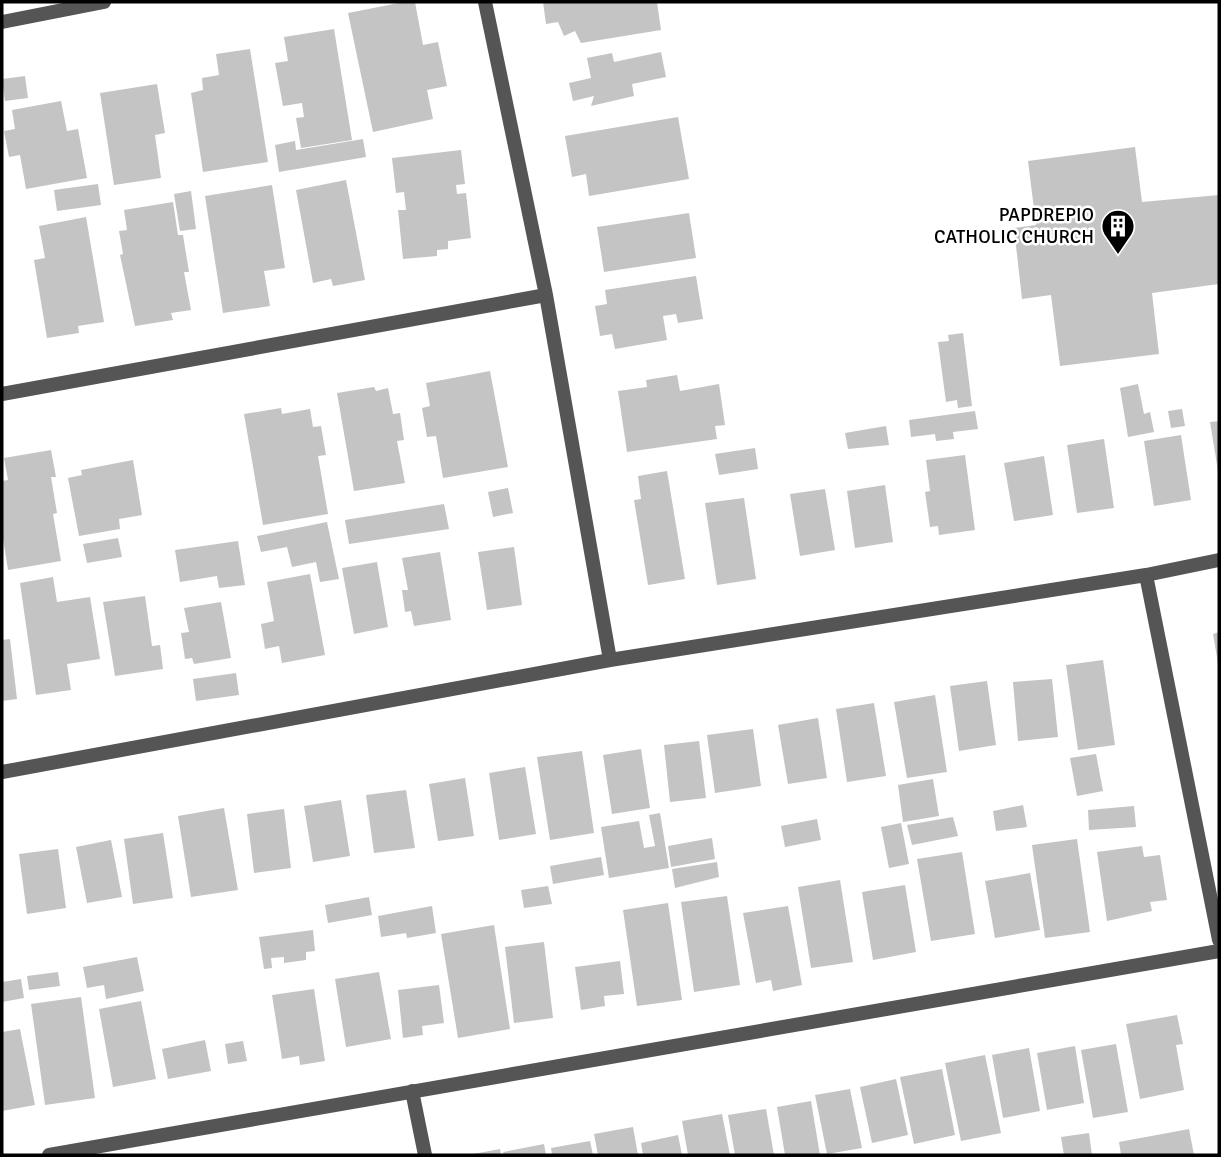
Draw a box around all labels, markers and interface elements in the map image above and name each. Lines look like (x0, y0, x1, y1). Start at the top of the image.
place label: PAPDREPIO CATHOLIC CHURCH (934, 203, 1094, 249)
building icon: PAPDREPIO CATHOLIC CHURCH (1099, 207, 1137, 256)

